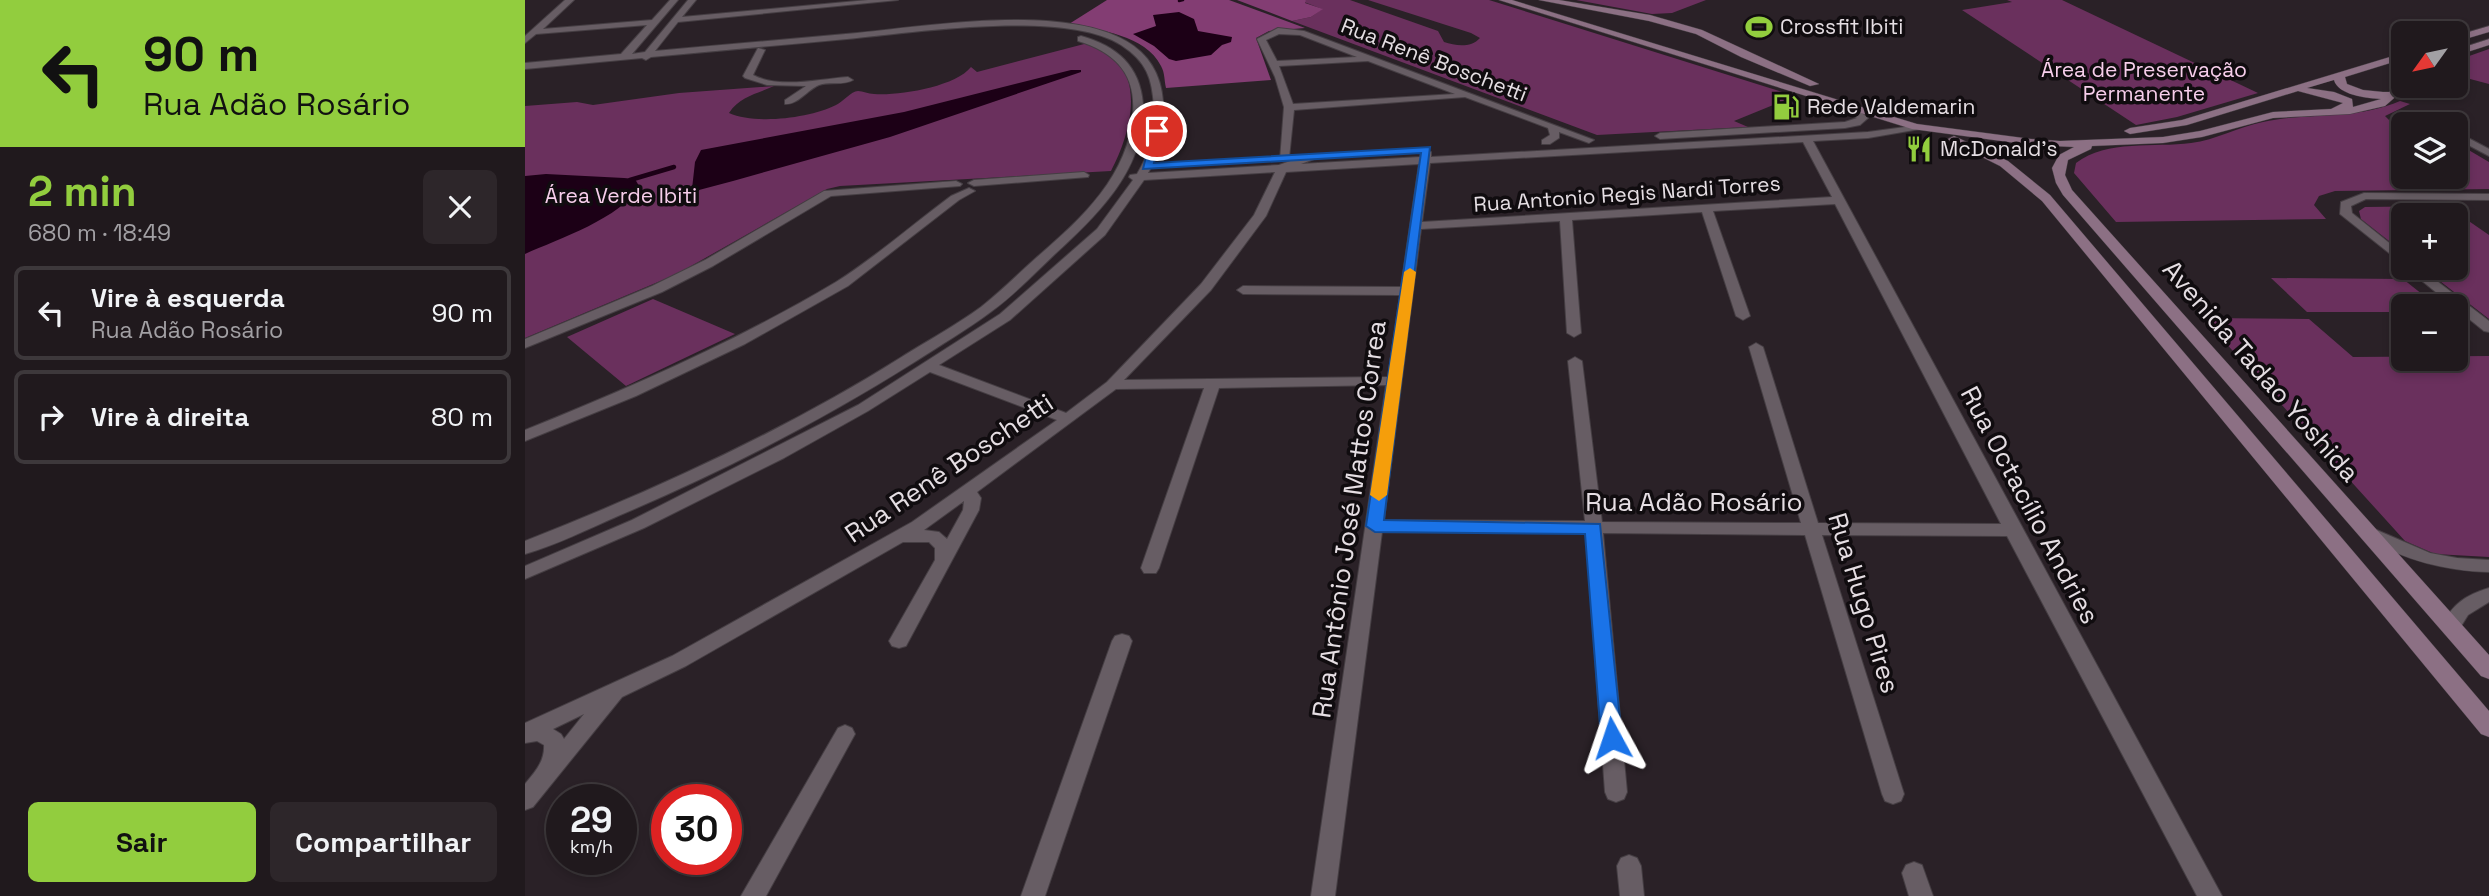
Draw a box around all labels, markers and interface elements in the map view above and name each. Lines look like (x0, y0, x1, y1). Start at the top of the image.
street label: Rua Renê Boschetti (1337, 12, 1531, 107)
sports icon: Crossfit Ibiti (1744, 12, 1774, 42)
place label: Crossfit Ibiti (1780, 13, 1903, 40)
north arrow (2391, 21, 2467, 98)
map controls (2391, 21, 2468, 371)
text: 90 m (143, 23, 259, 85)
icon: left (28, 28, 119, 119)
park label: Área de Preservação Permanente (2041, 56, 2247, 107)
text: Rua Adão Rosário (143, 84, 411, 124)
fuel station icon: Rede Valdemarin (1771, 92, 1801, 122)
place label: Rede Valdemarin (1807, 93, 1975, 120)
pin (1127, 101, 1187, 161)
icon: arrive (1138, 112, 1176, 150)
button: layers (2391, 112, 2468, 189)
restaurant icon: McDonald's (1904, 134, 1934, 164)
place label: McDonald's (1940, 135, 2058, 162)
text: 2 min (28, 165, 137, 218)
street label: Rua Antonio Regis Nardi Torres (1472, 169, 1781, 218)
button: close (423, 170, 497, 244)
park label: Área Verde Ibiti (545, 182, 697, 209)
button: + (2391, 203, 2468, 280)
text: 680 m · 18:49 (28, 218, 171, 248)
street label: Avenida Tadao Yoshida (2155, 253, 2367, 489)
text: Vire à esquerda (91, 281, 285, 315)
icon: left (32, 294, 70, 332)
button: − (2391, 294, 2468, 371)
text: 90 m (431, 296, 493, 330)
text: Rua Adão Rosário (91, 315, 283, 345)
street label: Rua Antônio José Mattos Correa (1304, 318, 1394, 720)
street label: Rua Octacílio Andries (1953, 380, 2107, 630)
street label: Rua Renê Boschetti (838, 386, 1060, 550)
icon: right (32, 398, 70, 436)
text: Vire à direita (91, 400, 249, 434)
text: 80 m (431, 400, 493, 434)
street label: Rua Adão Rosário (1585, 485, 1803, 519)
street label: Rua Hugo Pires (1820, 509, 1908, 697)
position arrow (1575, 701, 1649, 775)
speed limit sign: 30 (651, 784, 742, 875)
text: 29 (570, 798, 613, 842)
button: Sair (28, 802, 256, 882)
button: Compartilhar (270, 802, 497, 882)
text: km/h (570, 835, 613, 858)

